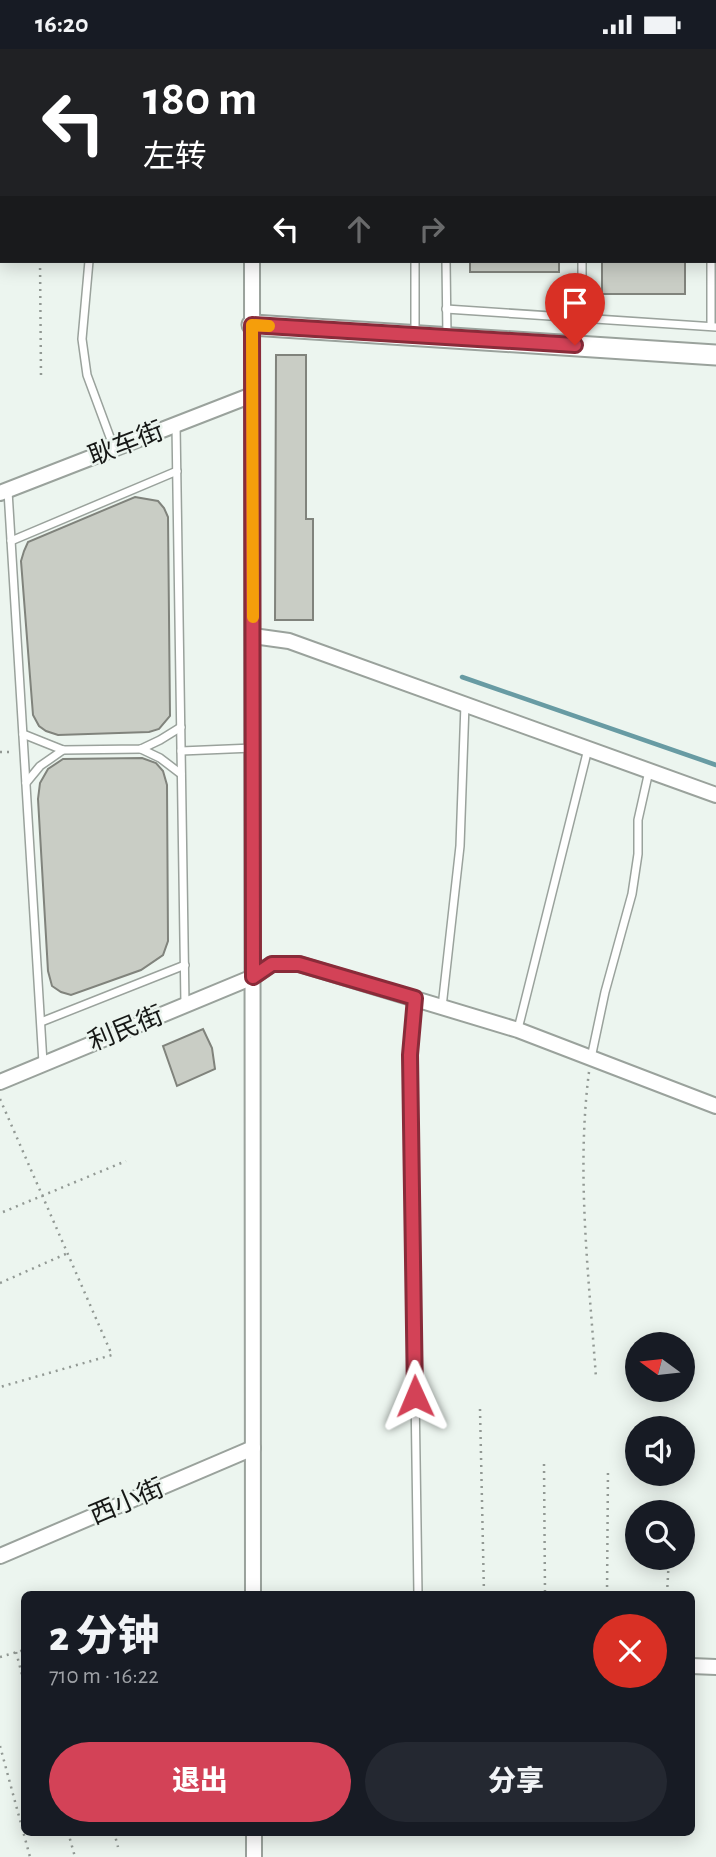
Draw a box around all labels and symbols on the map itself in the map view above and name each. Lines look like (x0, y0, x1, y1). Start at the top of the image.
pin (545, 273, 605, 345)
street label: 耿车街 (85, 417, 167, 470)
street label: 利民街 (85, 1001, 167, 1056)
north arrow (625, 1332, 695, 1402)
position arrow (378, 1359, 452, 1433)
street label: 西小街 (86, 1474, 168, 1529)

